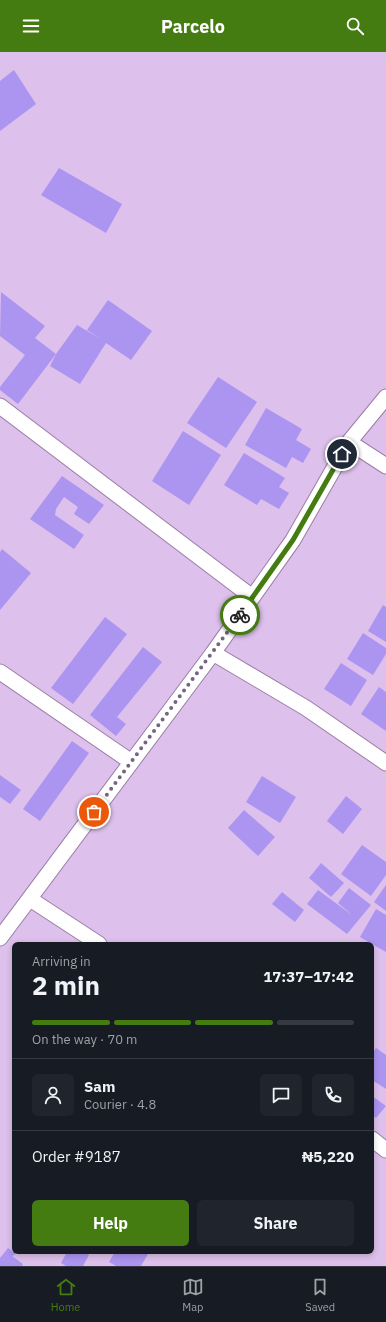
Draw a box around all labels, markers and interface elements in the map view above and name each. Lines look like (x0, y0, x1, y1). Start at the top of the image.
icon: menu (20, 15, 42, 37)
text: Parcelo (161, 15, 225, 38)
icon: search (344, 15, 366, 37)
pin (325, 437, 359, 471)
icon: home (331, 443, 353, 465)
courier (220, 595, 260, 635)
icon: bike (229, 604, 251, 626)
pin (77, 795, 111, 829)
icon: bag (83, 801, 105, 823)
text: Arriving in (32, 953, 91, 970)
text: 17:37–17:42 (263, 967, 354, 986)
text: 2 min (32, 968, 100, 1002)
text: On the way · 70 m (32, 1031, 137, 1048)
button: person (32, 1074, 74, 1116)
button: chat (260, 1074, 302, 1116)
button: phone (312, 1074, 354, 1116)
text: Sam (84, 1077, 115, 1096)
text: Courier · 4.8 (84, 1096, 156, 1113)
text: Order #9187 (32, 1147, 121, 1166)
text: ₦5,220 (302, 1147, 354, 1166)
button: Help (32, 1200, 189, 1246)
button: Share (197, 1200, 354, 1246)
tab: Home (51, 1276, 80, 1314)
tab: Map (182, 1276, 204, 1314)
tab: Saved (305, 1276, 335, 1314)

